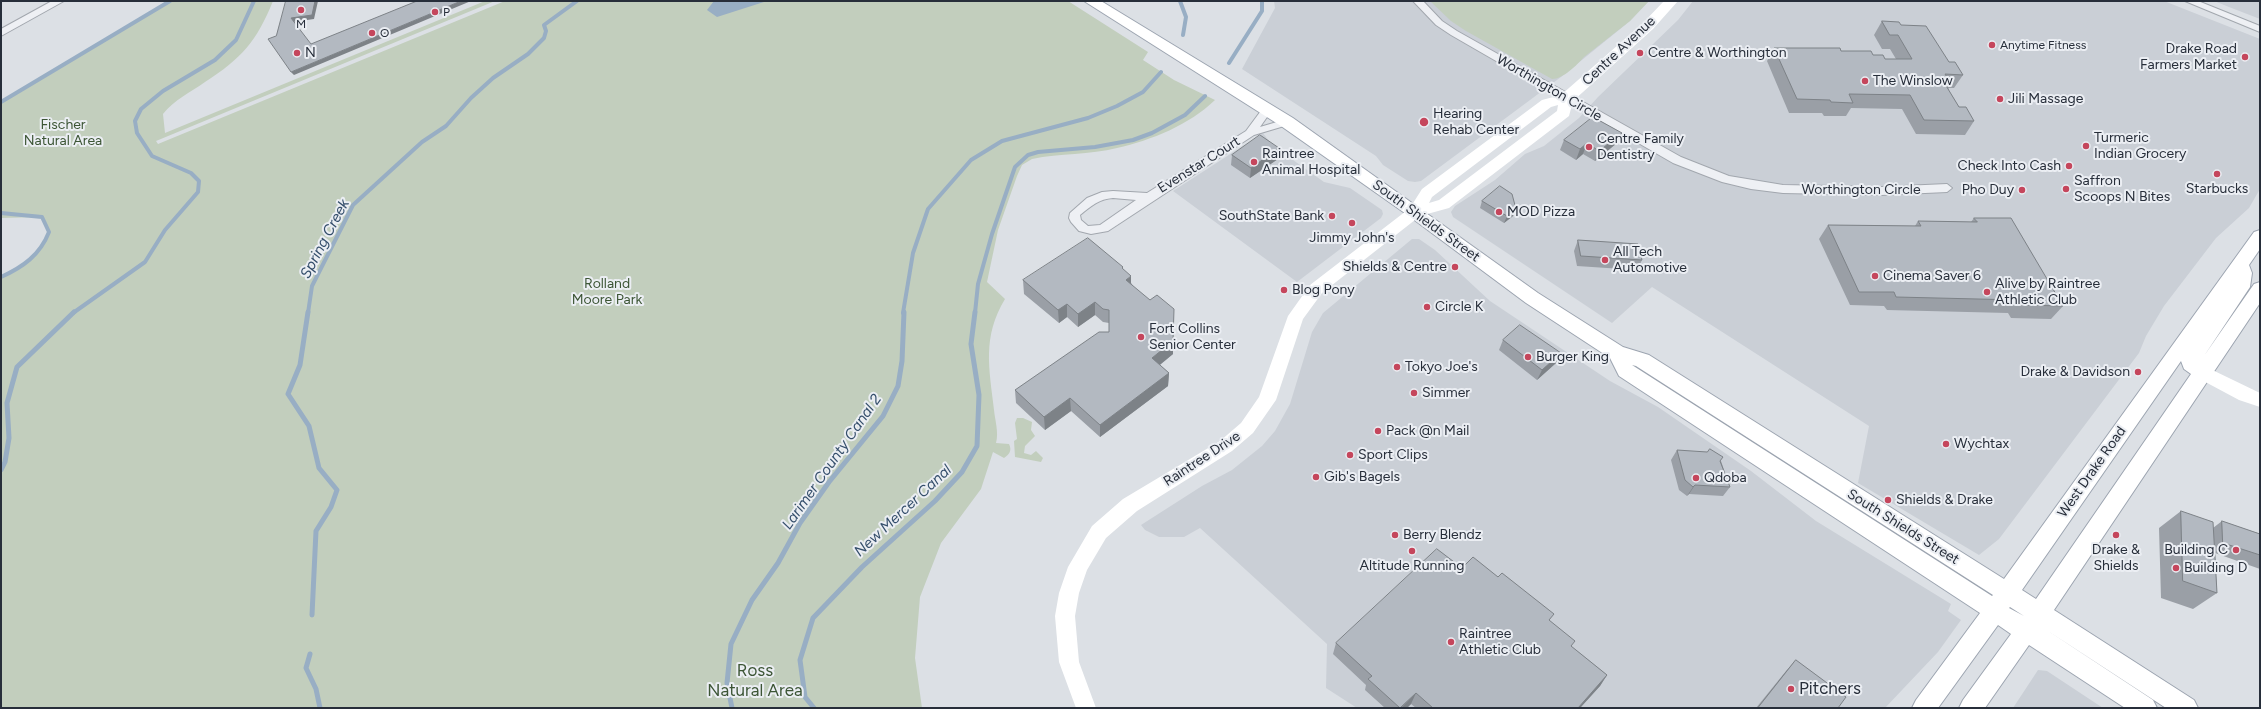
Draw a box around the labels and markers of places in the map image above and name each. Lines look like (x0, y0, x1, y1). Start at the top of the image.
marker: M (296, 5, 306, 15)
place label: P (443, 5, 450, 19)
marker: P (430, 7, 440, 17)
place label: M (296, 17, 306, 31)
place label: O (380, 26, 389, 40)
marker: O (367, 28, 377, 38)
place label: Anytime Fitness (2000, 38, 2086, 52)
marker: Anytime Fitness (1987, 40, 1997, 50)
place label: Drake Road Farmers Market (2140, 41, 2237, 74)
place label: N (305, 45, 316, 61)
place label: Centre & Worthington (1648, 45, 1786, 61)
marker: N (292, 48, 302, 58)
marker: Centre & Worthington (1635, 48, 1645, 58)
marker: Drake Road Farmers Market (2240, 52, 2250, 62)
place label: The Winslow (1873, 73, 1953, 89)
marker: The Winslow (1860, 76, 1870, 86)
place label: Jili Massage (2008, 91, 2083, 107)
marker: Jili Massage (1995, 94, 2005, 104)
place label: Hearing Rehab Center (1433, 106, 1519, 138)
marker: Hearing Rehab Center (1418, 116, 1430, 128)
place label: Turmeric Indian Grocery (2094, 130, 2186, 162)
place label: Centre Family Dentistry (1597, 131, 1684, 164)
marker: Turmeric Indian Grocery (2081, 141, 2091, 151)
marker: Centre Family Dentistry (1584, 142, 1594, 152)
place label: Raintree Animal Hospital (1262, 146, 1360, 178)
marker: Raintree Animal Hospital (1249, 157, 1259, 167)
place label: Check Into Cash (1958, 158, 2061, 174)
marker: Check Into Cash (2064, 161, 2074, 171)
marker: Starbucks (2212, 169, 2222, 179)
place label: Saffron Scoops N Bites (2074, 173, 2170, 206)
place label: Starbucks (2186, 181, 2248, 197)
place label: Pho Duy (1962, 182, 2014, 198)
marker: Saffron Scoops N Bites (2061, 184, 2071, 194)
marker: Pho Duy (2017, 185, 2027, 195)
place label: MOD Pizza (1507, 204, 1575, 220)
marker: MOD Pizza (1494, 207, 1504, 217)
place label: SouthState Bank (1219, 208, 1324, 224)
marker: SouthState Bank (1327, 211, 1337, 221)
marker: Jimmy John's (1347, 218, 1357, 228)
place label: Jimmy John's (1309, 230, 1395, 246)
place label: All Tech Automotive (1613, 244, 1687, 276)
marker: All Tech Automotive (1600, 255, 1610, 265)
place label: Shields & Centre (1343, 259, 1447, 275)
marker: Shields & Centre (1450, 262, 1460, 272)
place label: Cinema Saver 6 (1883, 268, 1981, 284)
marker: Cinema Saver 6 (1870, 271, 1880, 281)
place label: Alive by Raintree Athletic Club (1995, 276, 2100, 308)
place label: Blog Pony (1292, 282, 1355, 298)
marker: Blog Pony (1279, 285, 1289, 295)
marker: Alive by Raintree Athletic Club (1982, 287, 1992, 297)
place label: Circle K (1435, 299, 1483, 315)
marker: Circle K (1422, 302, 1432, 312)
place label: Fort Collins Senior Center (1149, 321, 1236, 354)
marker: Fort Collins Senior Center (1136, 332, 1146, 342)
place label: Burger King (1536, 349, 1609, 365)
marker: Burger King (1523, 352, 1533, 362)
place label: Tokyo Joe's (1405, 359, 1478, 375)
marker: Tokyo Joe's (1392, 362, 1402, 372)
place label: Drake & Davidson (2020, 364, 2130, 380)
marker: Drake & Davidson (2133, 367, 2143, 377)
place label: Simmer (1422, 385, 1470, 401)
marker: Simmer (1409, 388, 1419, 398)
place label: Pack @n Mail (1386, 423, 1469, 439)
marker: Pack @n Mail (1373, 426, 1383, 436)
place label: Wychtax (1954, 436, 2009, 452)
marker: Wychtax (1941, 439, 1951, 449)
place label: Sport Clips (1358, 447, 1428, 463)
marker: Sport Clips (1345, 450, 1355, 460)
place label: Gib's Bagels (1324, 469, 1400, 485)
place label: Qdoba (1704, 470, 1747, 486)
marker: Gib's Bagels (1311, 472, 1321, 482)
marker: Qdoba (1691, 473, 1701, 483)
place label: Shields & Drake (1896, 492, 1993, 508)
marker: Shields & Drake (1883, 495, 1893, 505)
place label: Berry Blendz (1403, 527, 1482, 543)
marker: Berry Blendz (1390, 530, 1400, 540)
marker: Drake & Shields (2111, 530, 2121, 540)
place label: Drake & Shields (2092, 542, 2140, 574)
place label: Building C (2164, 542, 2228, 558)
marker: Building C (2231, 545, 2241, 555)
marker: Altitude Running (1407, 546, 1417, 556)
place label: Altitude Running (1360, 558, 1464, 574)
place label: Building D (2184, 560, 2247, 576)
marker: Building D (2171, 563, 2181, 573)
place label: Raintree Athletic Club (1459, 626, 1541, 658)
marker: Raintree Athletic Club (1446, 637, 1456, 647)
place label: Pitchers (1799, 679, 1861, 699)
marker: Pitchers (1786, 684, 1796, 694)

